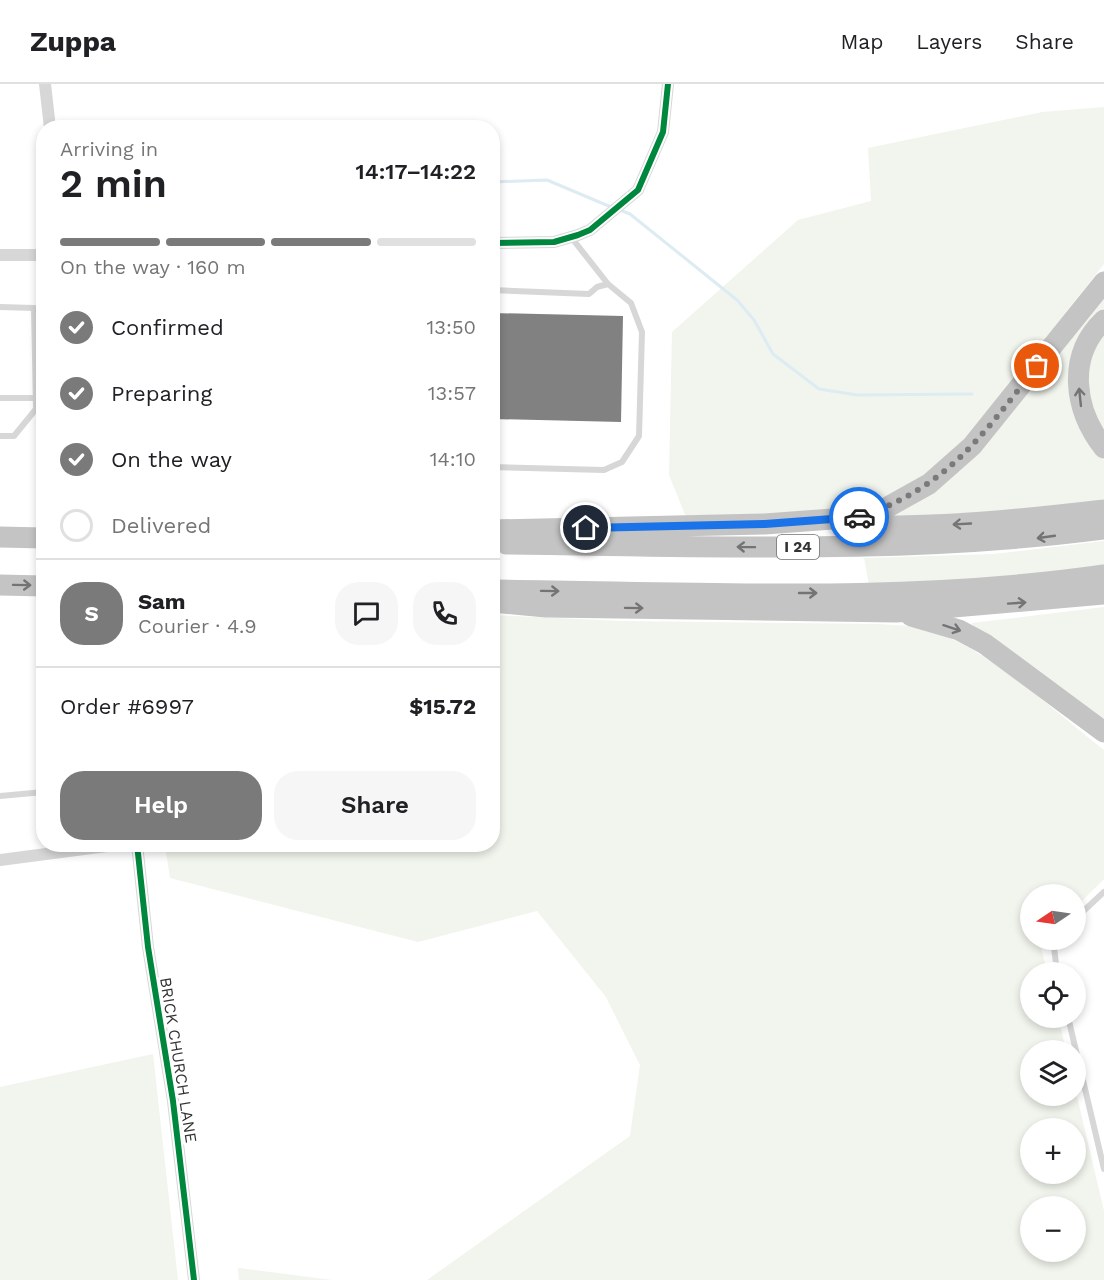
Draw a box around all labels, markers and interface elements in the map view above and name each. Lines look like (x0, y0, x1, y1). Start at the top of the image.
text: Zuppa (30, 25, 116, 58)
text: Map (840, 29, 883, 54)
text: Layers (916, 29, 982, 54)
text: Share (1015, 29, 1074, 54)
text: Arriving in (60, 137, 158, 161)
text: 14:17–14:22 (356, 159, 476, 184)
text: 2 min (60, 161, 167, 206)
text: On the way · 160 m (60, 255, 245, 279)
icon: check (60, 311, 93, 344)
text: Confirmed (111, 315, 224, 340)
text: 13:50 (427, 315, 476, 339)
pin (1011, 340, 1062, 391)
icon: bag (1020, 349, 1053, 382)
icon: check (60, 377, 93, 410)
text: Preparing (111, 381, 212, 406)
text: 13:57 (428, 381, 476, 405)
one-way arrow (1074, 387, 1085, 407)
icon: check (60, 443, 93, 476)
text: On the way (111, 447, 232, 472)
text: 14:10 (430, 447, 476, 471)
courier (829, 487, 889, 547)
icon: car (843, 501, 876, 534)
pin (560, 502, 611, 553)
icon: home (569, 511, 602, 544)
text: Delivered (111, 513, 211, 538)
one-way arrow (953, 519, 973, 530)
one-way arrow (1037, 531, 1056, 542)
road number: I 24 (777, 535, 819, 559)
one-way arrow (737, 541, 757, 553)
one-way arrow (11, 579, 31, 591)
button: chat (335, 582, 398, 645)
button: phone (413, 582, 476, 645)
one-way arrow (540, 585, 560, 596)
one-way arrow (798, 587, 818, 599)
text: Sam (138, 589, 186, 614)
one-way arrow (1007, 597, 1026, 608)
text: S (84, 601, 99, 626)
one-way arrow (624, 602, 644, 614)
text: Courier · 4.9 (138, 614, 257, 638)
one-way arrow (942, 624, 961, 635)
text: Order #6997 (60, 694, 194, 719)
text: $15.72 (409, 694, 476, 719)
button: Help (60, 771, 262, 840)
button: Share (274, 771, 476, 840)
north arrow (1020, 884, 1086, 950)
map controls (1020, 884, 1086, 1262)
button: locate (1020, 962, 1086, 1028)
street label: BRICK CHURCH LANE (156, 976, 201, 1144)
button: layers (1020, 1040, 1086, 1106)
button: + (1020, 1118, 1086, 1184)
button: − (1020, 1196, 1086, 1262)

